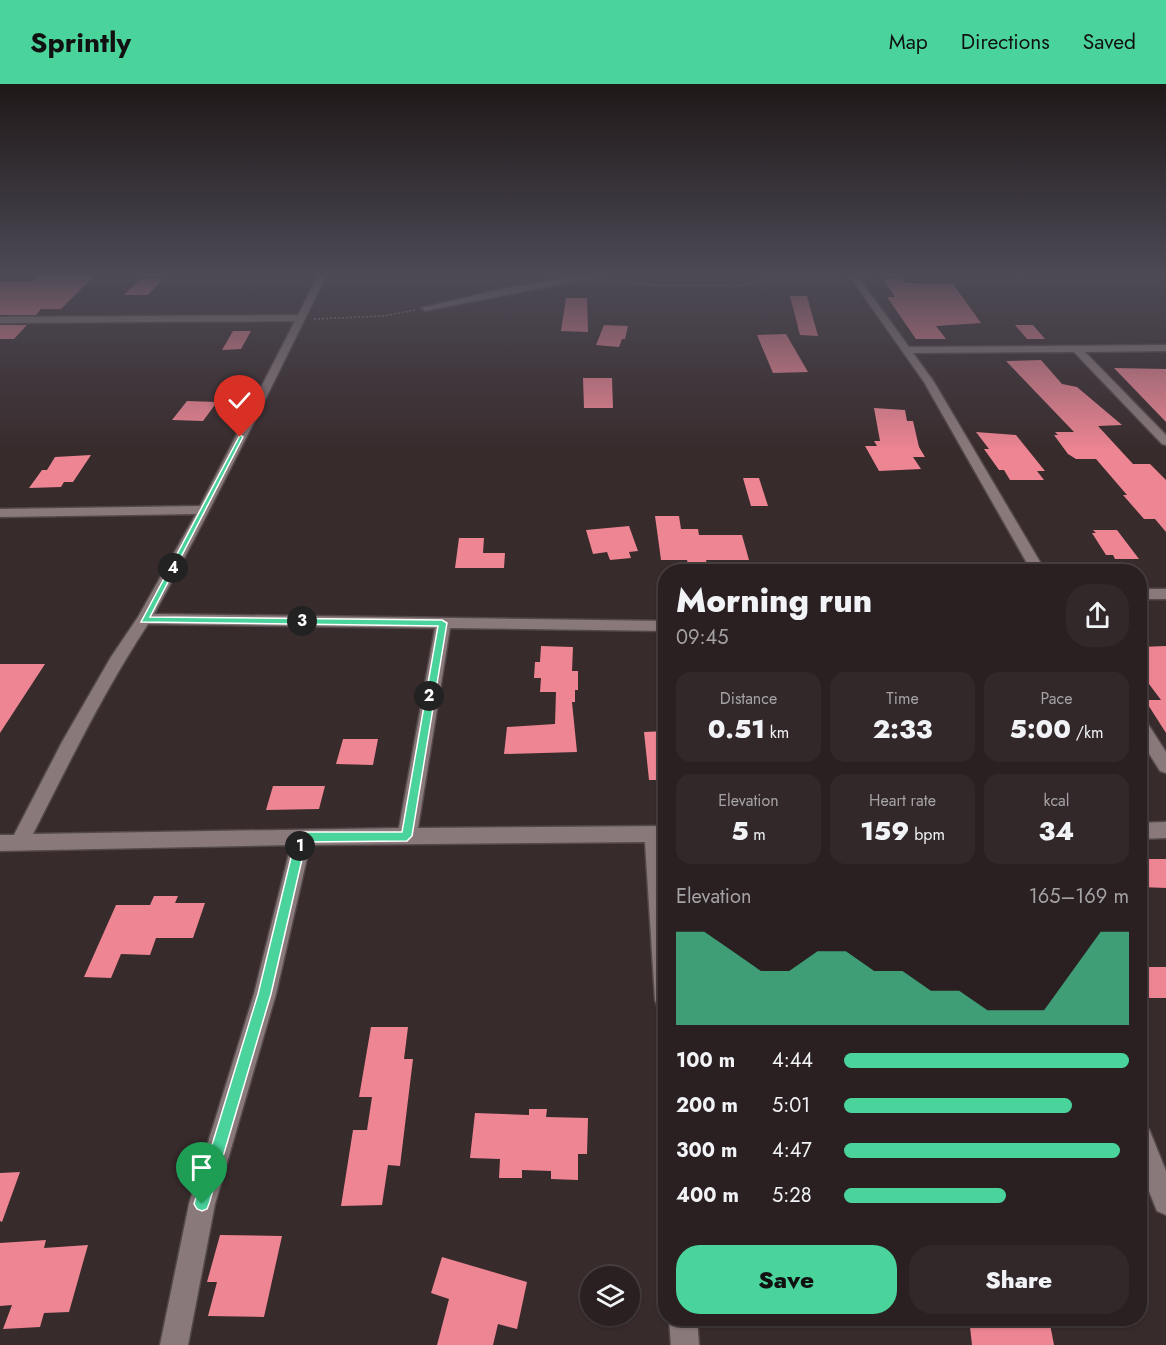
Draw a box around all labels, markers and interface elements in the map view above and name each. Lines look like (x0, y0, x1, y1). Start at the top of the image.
text: Sprintly (30, 22, 131, 63)
text: Map (889, 27, 928, 57)
text: Directions (961, 27, 1050, 57)
text: Saved (1083, 27, 1136, 57)
pin (214, 375, 265, 437)
icon: check (223, 384, 256, 417)
pin: 4 (158, 553, 188, 583)
text: 4 (167, 556, 179, 579)
text: Morning run (676, 577, 872, 624)
button: share (1066, 584, 1129, 647)
pin: 3 (287, 606, 317, 636)
text: 3 (297, 609, 307, 632)
text: 09:45 (676, 623, 728, 652)
pin: 2 (414, 681, 444, 711)
text: 2 (424, 684, 434, 707)
text: Distance (720, 687, 777, 710)
text: Time (886, 687, 919, 710)
text: Pace (1041, 687, 1072, 710)
text: 0.51 (708, 710, 765, 748)
text: 2:33 (873, 710, 932, 748)
text: 5:00 (1010, 710, 1071, 748)
text: km (765, 721, 789, 744)
text: /km (1071, 721, 1103, 744)
text: Elevation (718, 789, 779, 812)
text: Heart rate (869, 789, 936, 812)
text: kcal (1044, 789, 1069, 812)
text: 5 (731, 812, 749, 850)
text: 159 (860, 812, 909, 850)
text: 34 (1039, 812, 1074, 850)
text: m (749, 823, 766, 846)
text: bpm (909, 823, 945, 846)
pin: 1 (285, 831, 315, 861)
text: 1 (296, 834, 304, 857)
text: Elevation (676, 882, 751, 911)
text: 165–169 m (1029, 882, 1129, 911)
text: 100 m (676, 1046, 735, 1075)
text: 4:44 (772, 1046, 813, 1075)
text: 200 m (676, 1091, 738, 1120)
text: 5:01 (772, 1091, 810, 1120)
text: 300 m (676, 1136, 737, 1165)
text: 4:47 (772, 1136, 812, 1165)
pin (176, 1142, 227, 1204)
icon: arrive (185, 1151, 218, 1184)
text: 400 m (676, 1181, 739, 1210)
text: 5:28 (772, 1181, 812, 1210)
button: Save (676, 1245, 897, 1314)
button: Share (909, 1245, 1129, 1314)
map controls (580, 1266, 640, 1326)
button: layers (580, 1266, 640, 1326)

